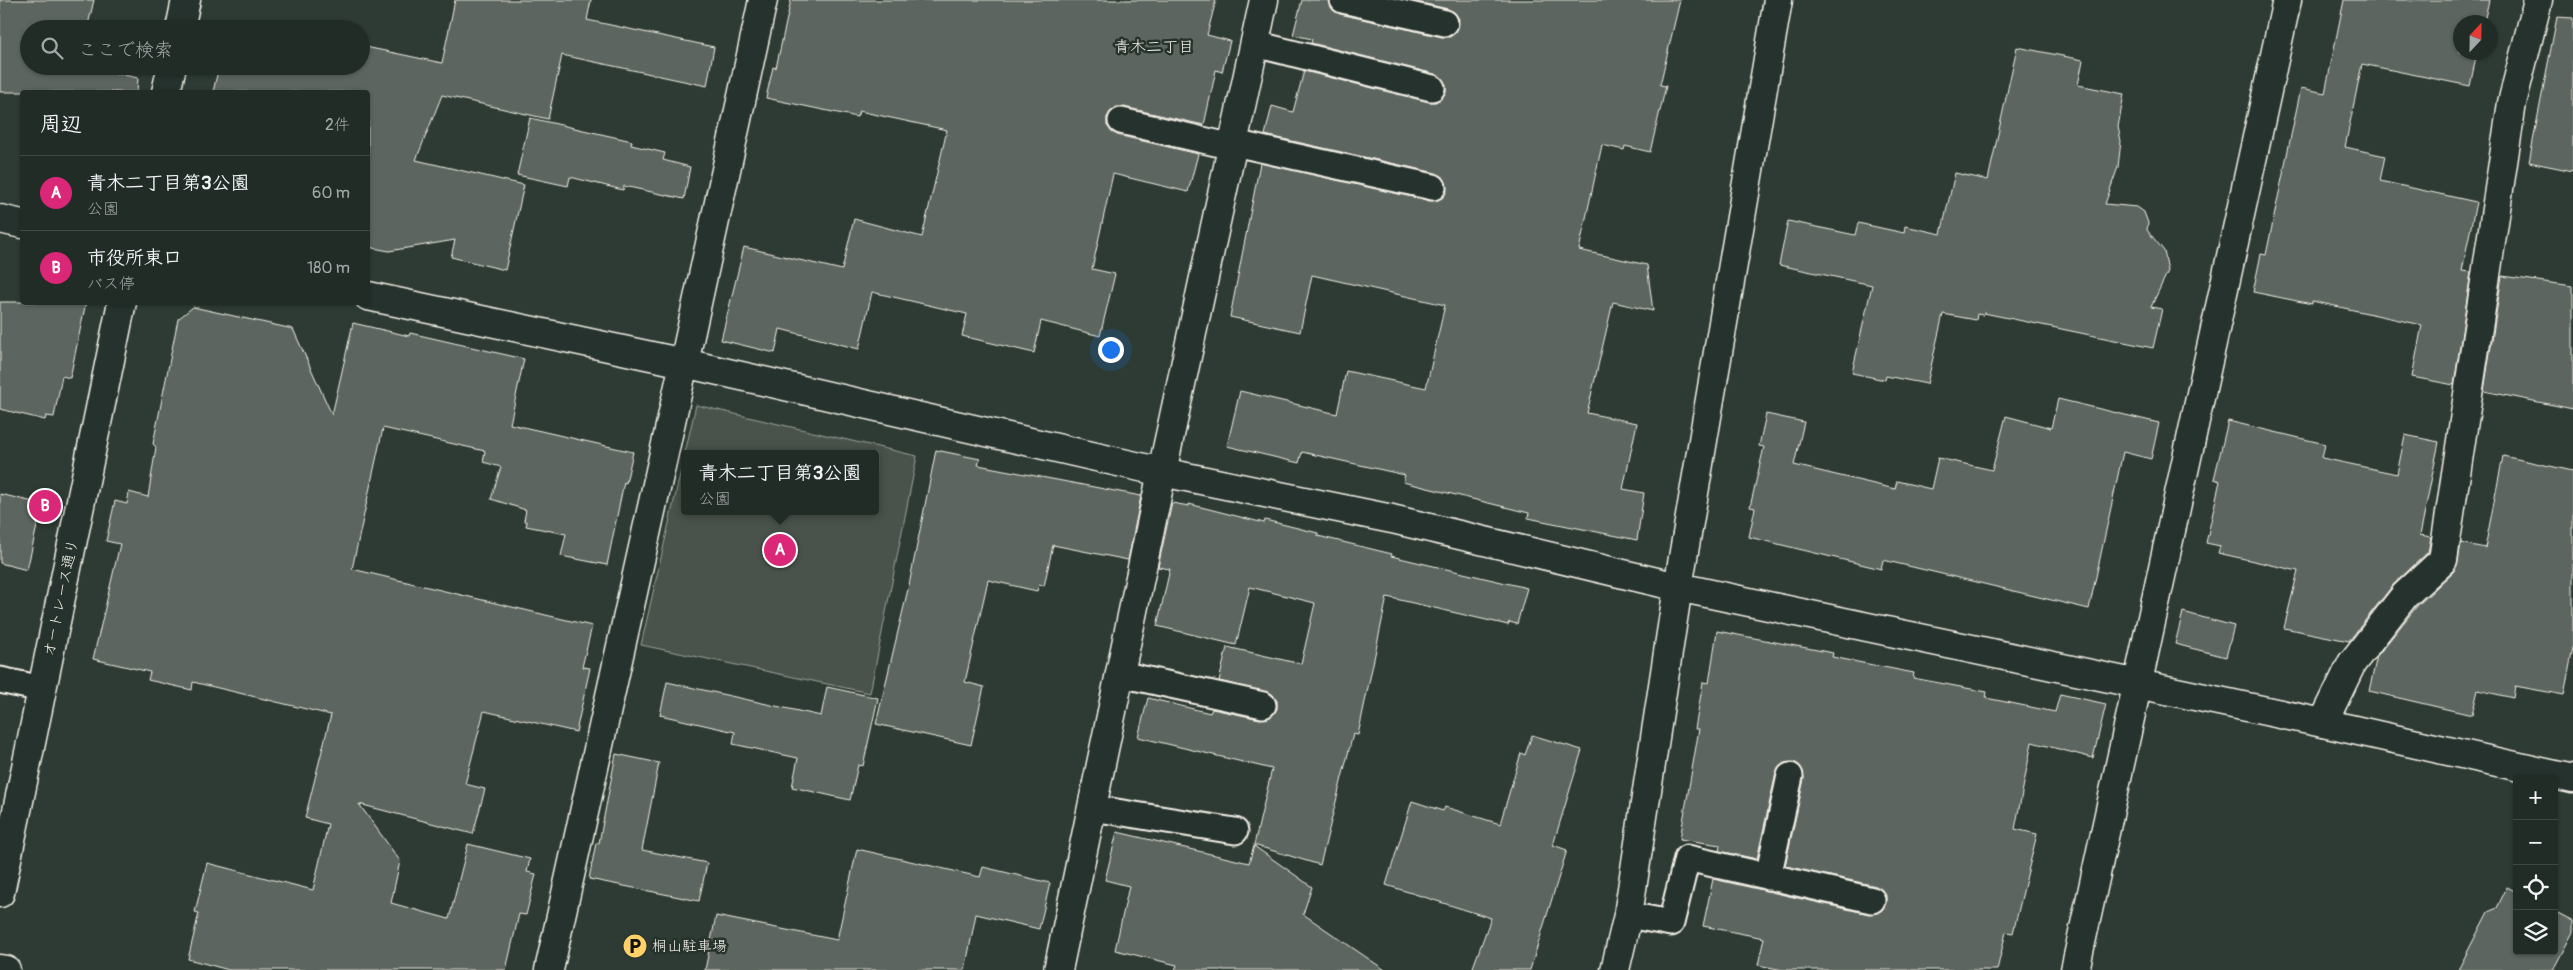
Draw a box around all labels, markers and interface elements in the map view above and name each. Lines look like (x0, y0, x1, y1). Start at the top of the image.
north arrow (2453, 15, 2498, 60)
search box (20, 20, 370, 75)
icon: search (38, 34, 66, 62)
district label: 青木二丁目 (1114, 37, 1194, 57)
text: ここで検索 (78, 38, 173, 62)
text: 周辺 (40, 111, 82, 138)
text: 2件 (325, 115, 350, 135)
text: 青木二丁目第3公園 (87, 171, 250, 195)
text: A (51, 183, 61, 203)
text: 60 m (312, 183, 350, 203)
text: 公園 (87, 199, 119, 219)
text: 市役所東口 (87, 246, 182, 270)
text: B (51, 258, 61, 278)
text: 180 m (307, 258, 350, 278)
text: バス停 (87, 274, 135, 294)
your location (1098, 337, 1124, 363)
popup (681, 450, 879, 515)
text: 青木二丁目第3公園 (699, 461, 861, 485)
pin: B (29, 487, 61, 525)
text: 公園 (699, 489, 731, 509)
pin: A (764, 531, 796, 569)
street label: オートレース通り (39, 537, 83, 659)
map controls (2513, 775, 2558, 955)
button: + (2513, 775, 2558, 820)
button: − (2513, 820, 2558, 865)
button: locate (2513, 865, 2558, 910)
button: layers (2513, 910, 2558, 955)
parking icon: 桐山駐車場 (622, 933, 648, 959)
place label: 桐山駐車場 (652, 937, 727, 956)

